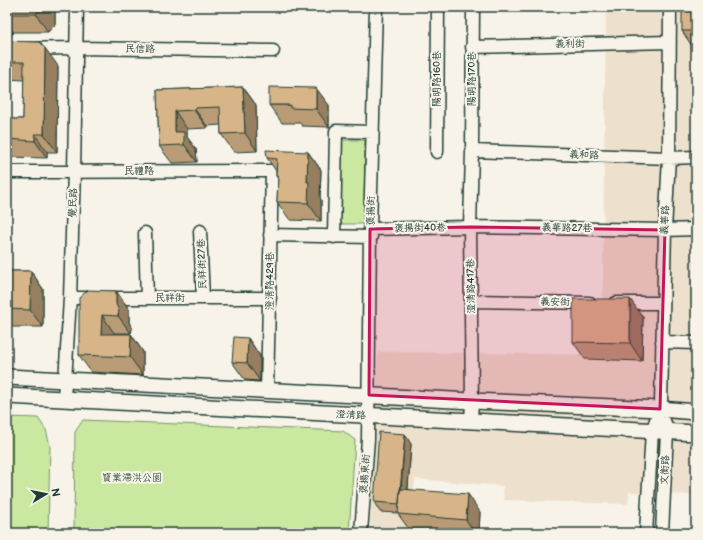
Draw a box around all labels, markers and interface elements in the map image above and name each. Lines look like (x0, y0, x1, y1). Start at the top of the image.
street label: 義利街 (555, 38, 585, 50)
street label: 民信路 (125, 43, 155, 55)
street label: 陽明路160巷 (431, 50, 443, 107)
street label: 陽明路170巷 (466, 51, 478, 106)
street label: 義和路 (569, 148, 599, 162)
street label: 民禮路 (124, 165, 154, 177)
street label: 覺民路 (66, 188, 80, 218)
street label: 褒揚街 (365, 196, 377, 226)
street label: 義華路 (658, 205, 672, 235)
street label: 褒揚街40巷 (394, 222, 447, 234)
street label: 義華路27巷 (541, 222, 594, 234)
street label: 民祥街27巷 (195, 237, 209, 290)
street label: 澄清路429巷 (264, 251, 276, 310)
street label: 澄清路417巷 (465, 257, 477, 314)
street label: 民祥街 (155, 292, 185, 304)
street label: 義安街 (540, 296, 570, 308)
street label: 澄清路 (336, 408, 366, 422)
street label: 褒揚東街 (358, 454, 372, 494)
street label: 文衡路 (658, 455, 672, 485)
park label: 寶業滯洪公園 (102, 472, 162, 484)
north arrow (26, 474, 66, 514)
text: N (48, 487, 62, 498)

